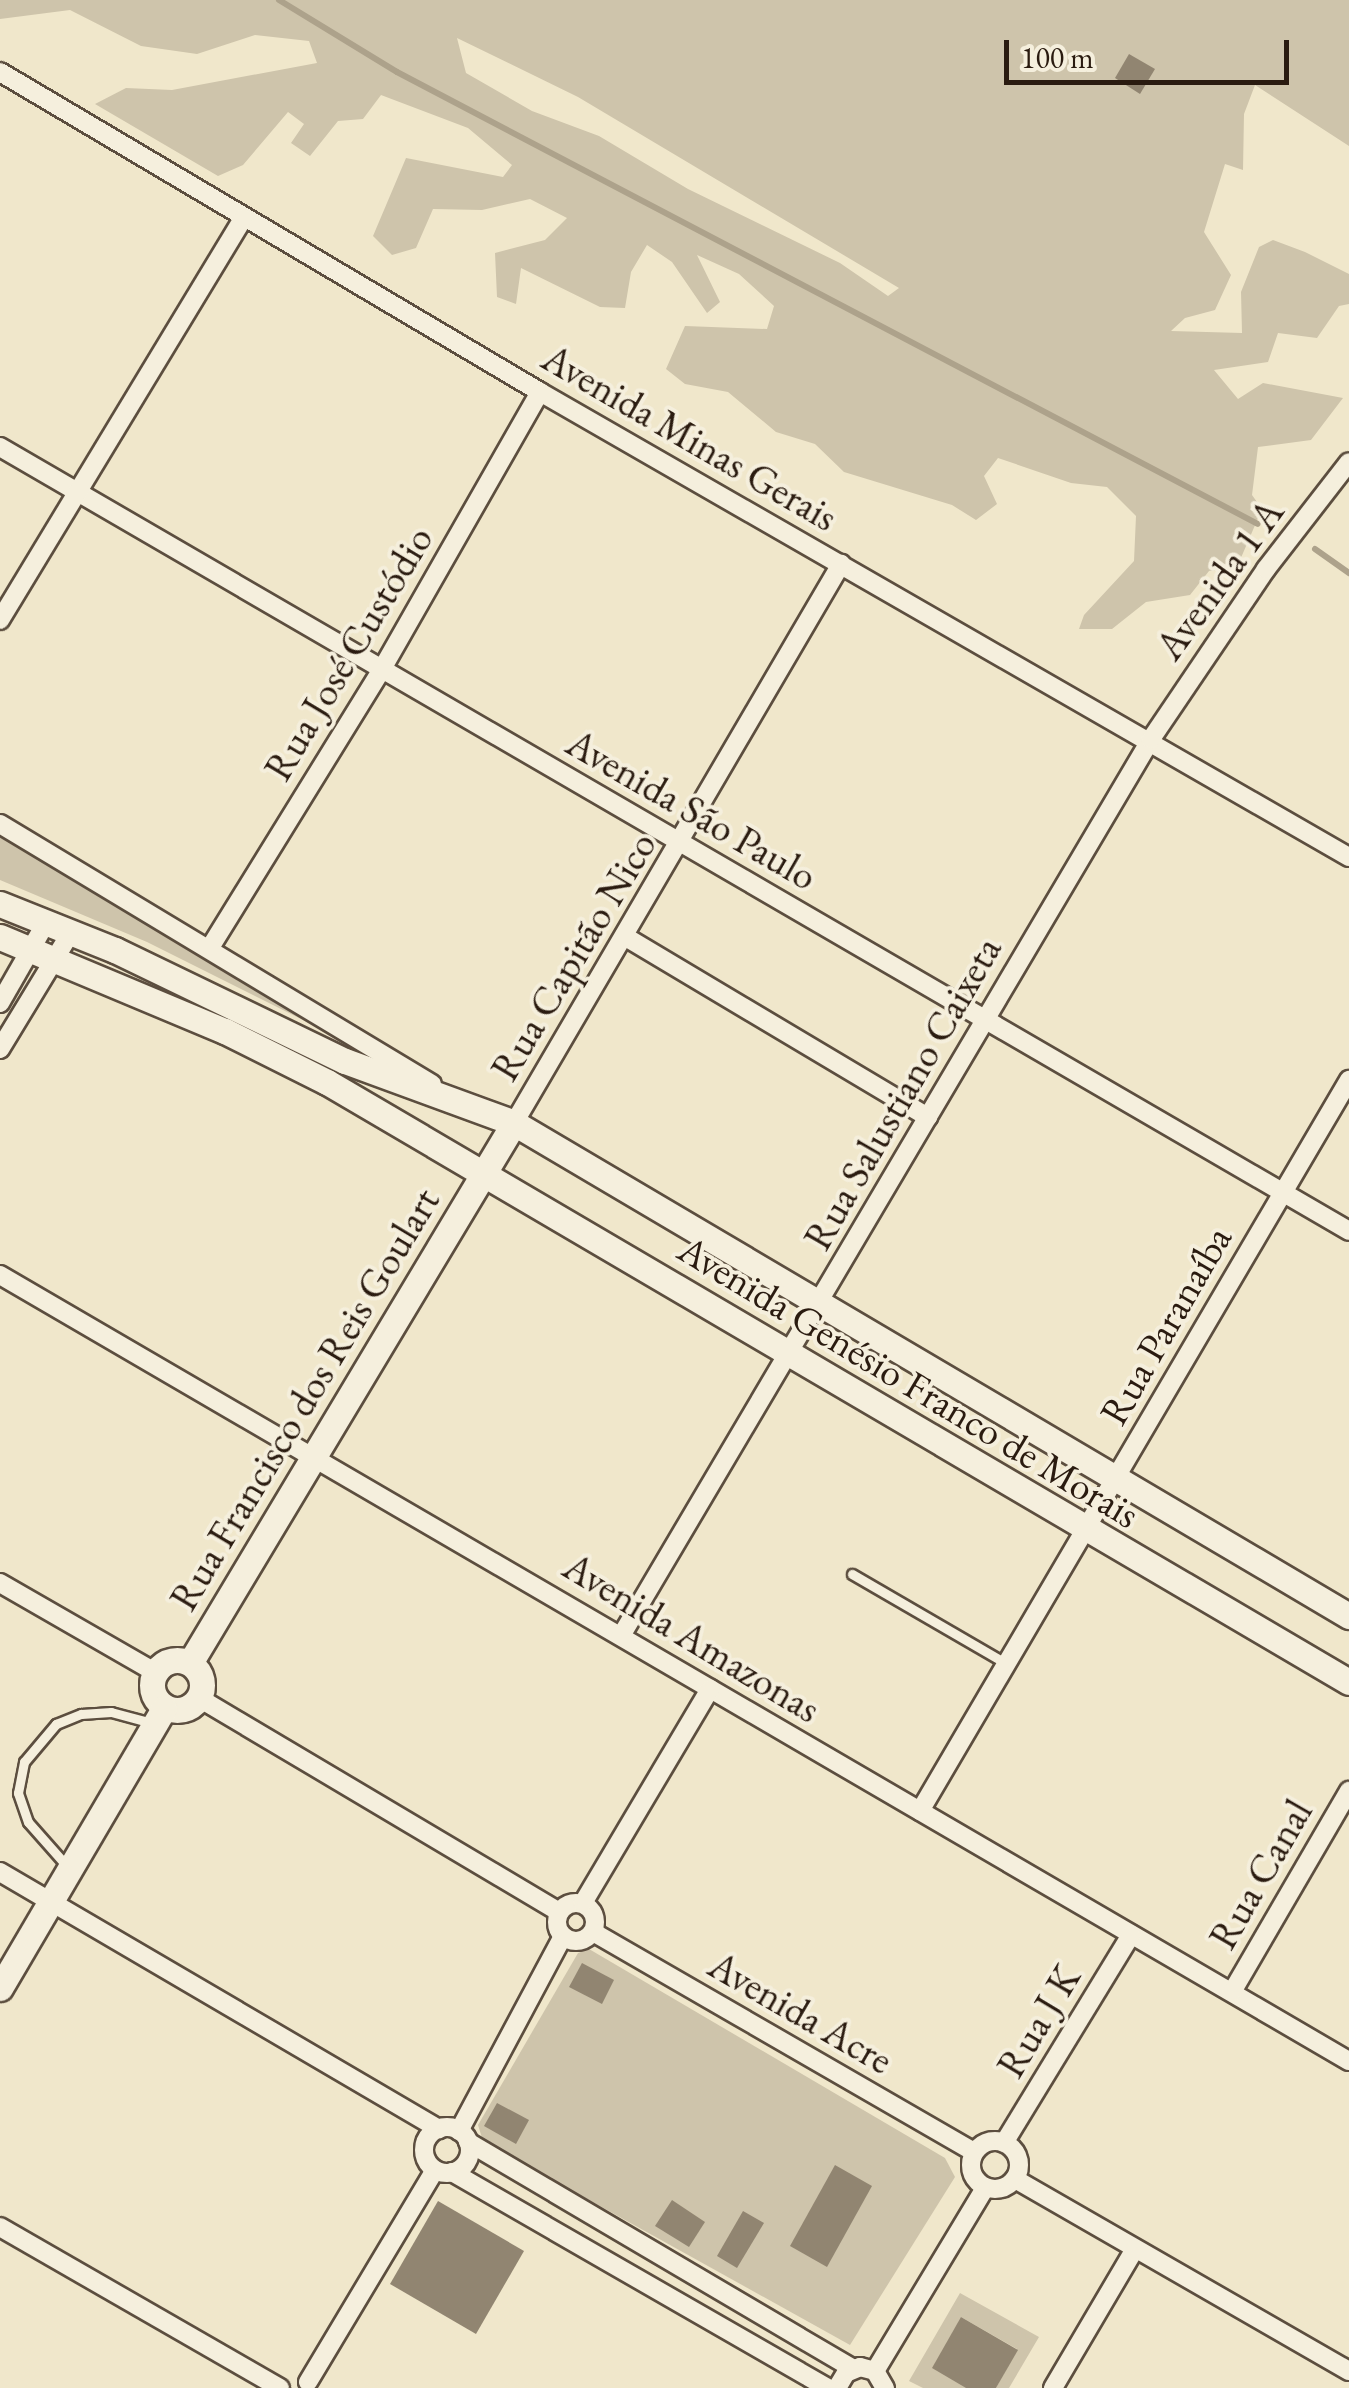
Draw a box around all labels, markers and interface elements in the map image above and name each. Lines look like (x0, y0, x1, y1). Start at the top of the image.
scale bar (1009, 20, 1294, 82)
text: 100 m (1021, 38, 1094, 77)
street label: Avenida Minas Gerais (534, 333, 846, 541)
street label: Avenida 1 A (1145, 489, 1293, 669)
street label: Rua José Custódio (253, 517, 443, 789)
street label: Avenida São Paulo (558, 718, 826, 900)
street label: Rua Capitão Nico (480, 823, 666, 1089)
street label: Rua Salustiano Caixeta (793, 928, 1011, 1258)
street label: Rua Francisco dos Reis Goulart (159, 1179, 449, 1619)
street label: Rua Paranaíba (1089, 1217, 1241, 1433)
street label: Avenida Genésio Franco de Morais (670, 1224, 1148, 1538)
street label: Avenida Amazonas (555, 1542, 829, 1732)
street label: Rua Canal (1198, 1791, 1322, 1957)
street label: Avenida Acre (700, 1940, 902, 2084)
street label: Rua J K (986, 1956, 1090, 2086)

